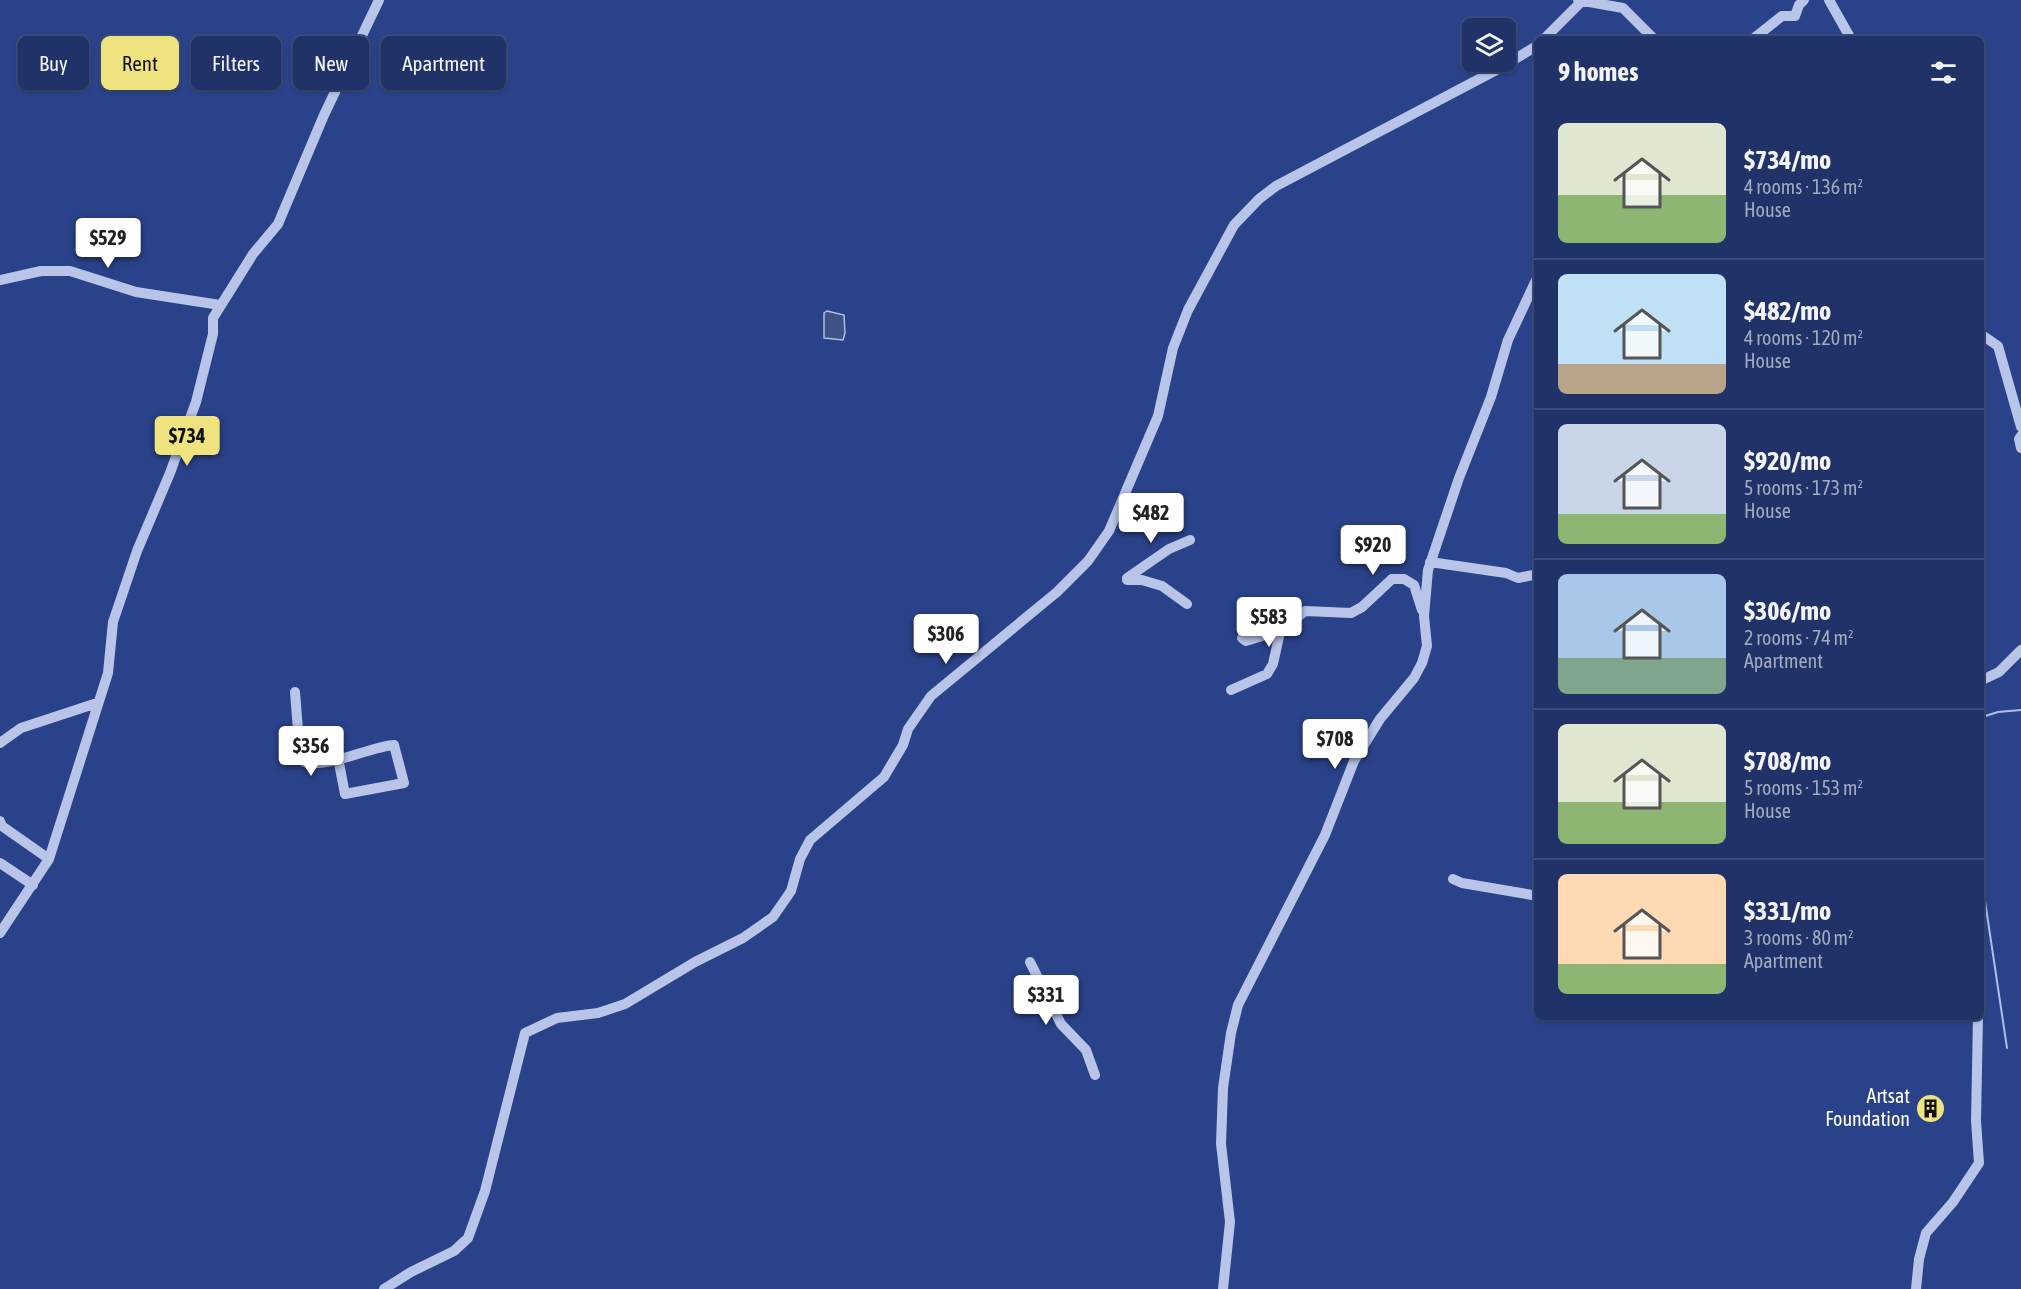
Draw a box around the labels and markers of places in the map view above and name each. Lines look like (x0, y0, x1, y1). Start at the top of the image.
pin: $529 (72, 218, 144, 269)
pin: $734 (151, 416, 223, 467)
pin: $482 (1115, 493, 1187, 544)
pin: $920 (1337, 525, 1409, 576)
pin: $583 (1233, 597, 1305, 648)
pin: $306 (910, 614, 982, 665)
pin: $708 (1299, 719, 1371, 770)
pin: $356 (275, 726, 347, 777)
pin: $331 (1010, 975, 1082, 1026)
place label: Artsat Foundation (1825, 1084, 1910, 1130)
building icon: Artsat Foundation (1915, 1092, 1947, 1124)

